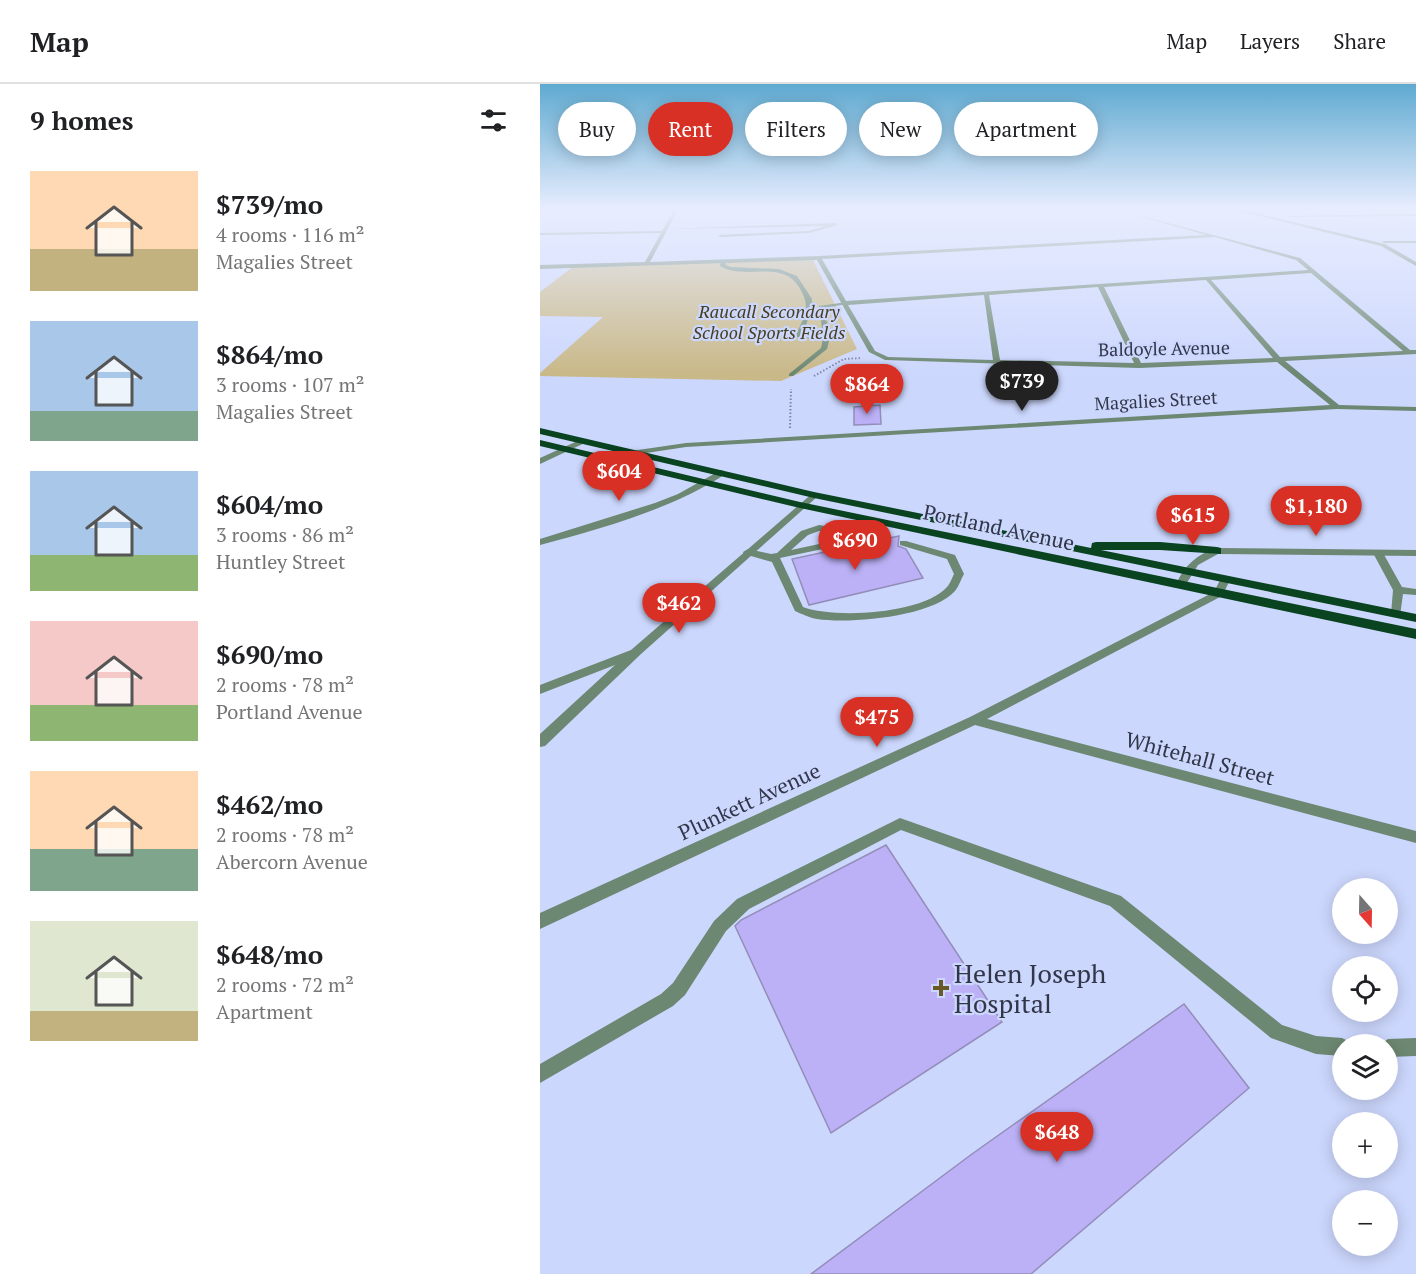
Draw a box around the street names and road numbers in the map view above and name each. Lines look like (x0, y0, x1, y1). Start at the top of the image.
street label: Baldoyle Avenue (1098, 335, 1230, 361)
street label: Magalies Street (1094, 385, 1219, 415)
street label: Portland Avenue (921, 497, 1077, 557)
street label: Whitehall Street (1122, 725, 1278, 791)
street label: Plunkett Avenue (674, 756, 824, 846)

